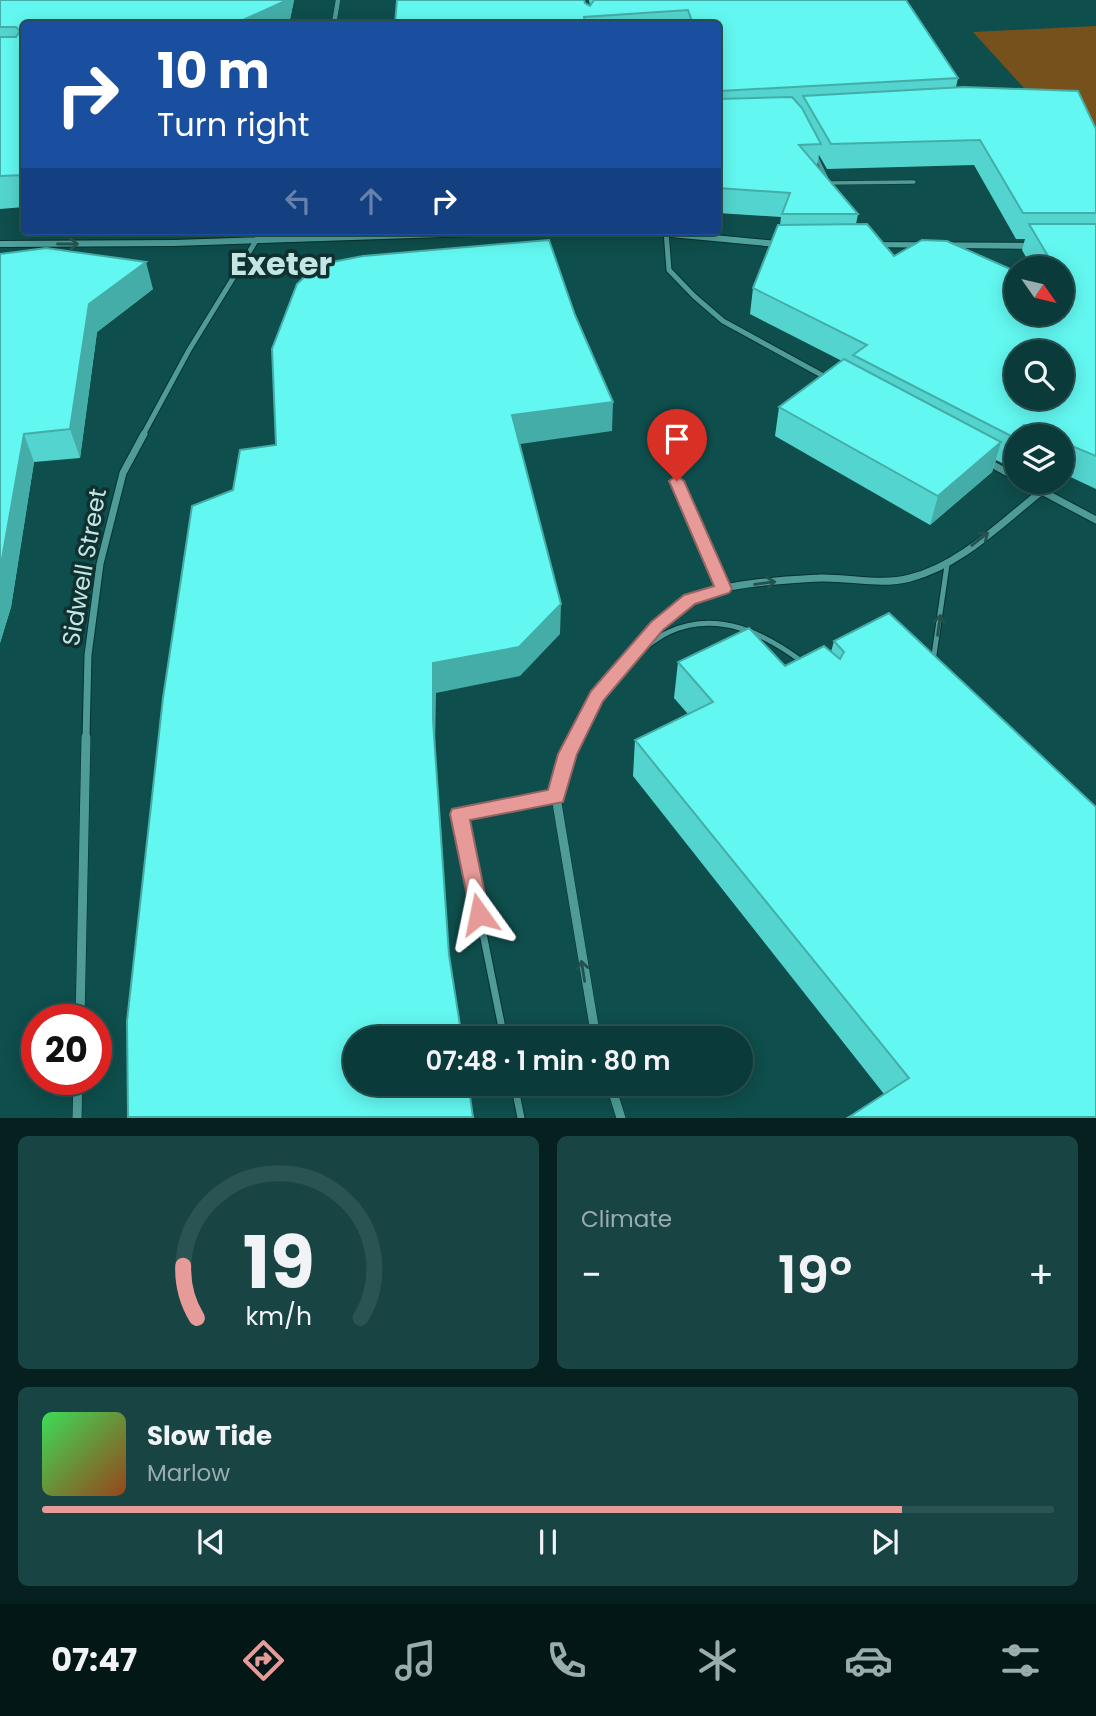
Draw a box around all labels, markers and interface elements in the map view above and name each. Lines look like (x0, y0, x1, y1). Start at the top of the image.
text: 10 m (157, 37, 270, 105)
icon: right (42, 49, 133, 140)
text: Turn right (157, 102, 309, 147)
icon: left (279, 182, 317, 220)
icon: ahead (352, 182, 390, 220)
icon: right (425, 182, 463, 220)
one-way arrow (56, 237, 79, 251)
district label: Exeter (230, 241, 332, 286)
north arrow (1004, 256, 1074, 326)
map controls (1004, 256, 1074, 494)
button: search (1004, 340, 1074, 410)
pin (647, 409, 707, 481)
icon: arrive (658, 420, 696, 458)
button: layers (1004, 424, 1074, 494)
street label: Sidwell Street (54, 486, 114, 648)
one-way arrow (971, 531, 989, 546)
one-way arrow (753, 577, 775, 590)
one-way arrow (932, 614, 945, 637)
position arrow (442, 877, 516, 951)
one-way arrow (576, 960, 589, 983)
speed limit sign: 20 (21, 1004, 112, 1095)
text: 07:48 · 1 min · 80 m (426, 1043, 670, 1079)
text: Climate (581, 1203, 672, 1235)
text: 19 (242, 1213, 315, 1314)
text: 19° (778, 1238, 852, 1311)
text: − (581, 1248, 602, 1301)
text: + (1028, 1248, 1054, 1301)
text: km/h (245, 1299, 312, 1334)
text: Slow Tide (147, 1418, 272, 1454)
text: Marlow (147, 1457, 230, 1489)
icon: previous (192, 1523, 230, 1561)
icon: pause (529, 1523, 567, 1561)
icon: next (866, 1523, 904, 1561)
icon: directions (239, 1636, 288, 1685)
icon: music (391, 1636, 440, 1685)
icon: phone (542, 1636, 591, 1685)
icon: climate (693, 1636, 742, 1685)
icon: car (844, 1636, 893, 1685)
icon: filters (996, 1636, 1045, 1685)
text: 07:47 (51, 1637, 137, 1682)

